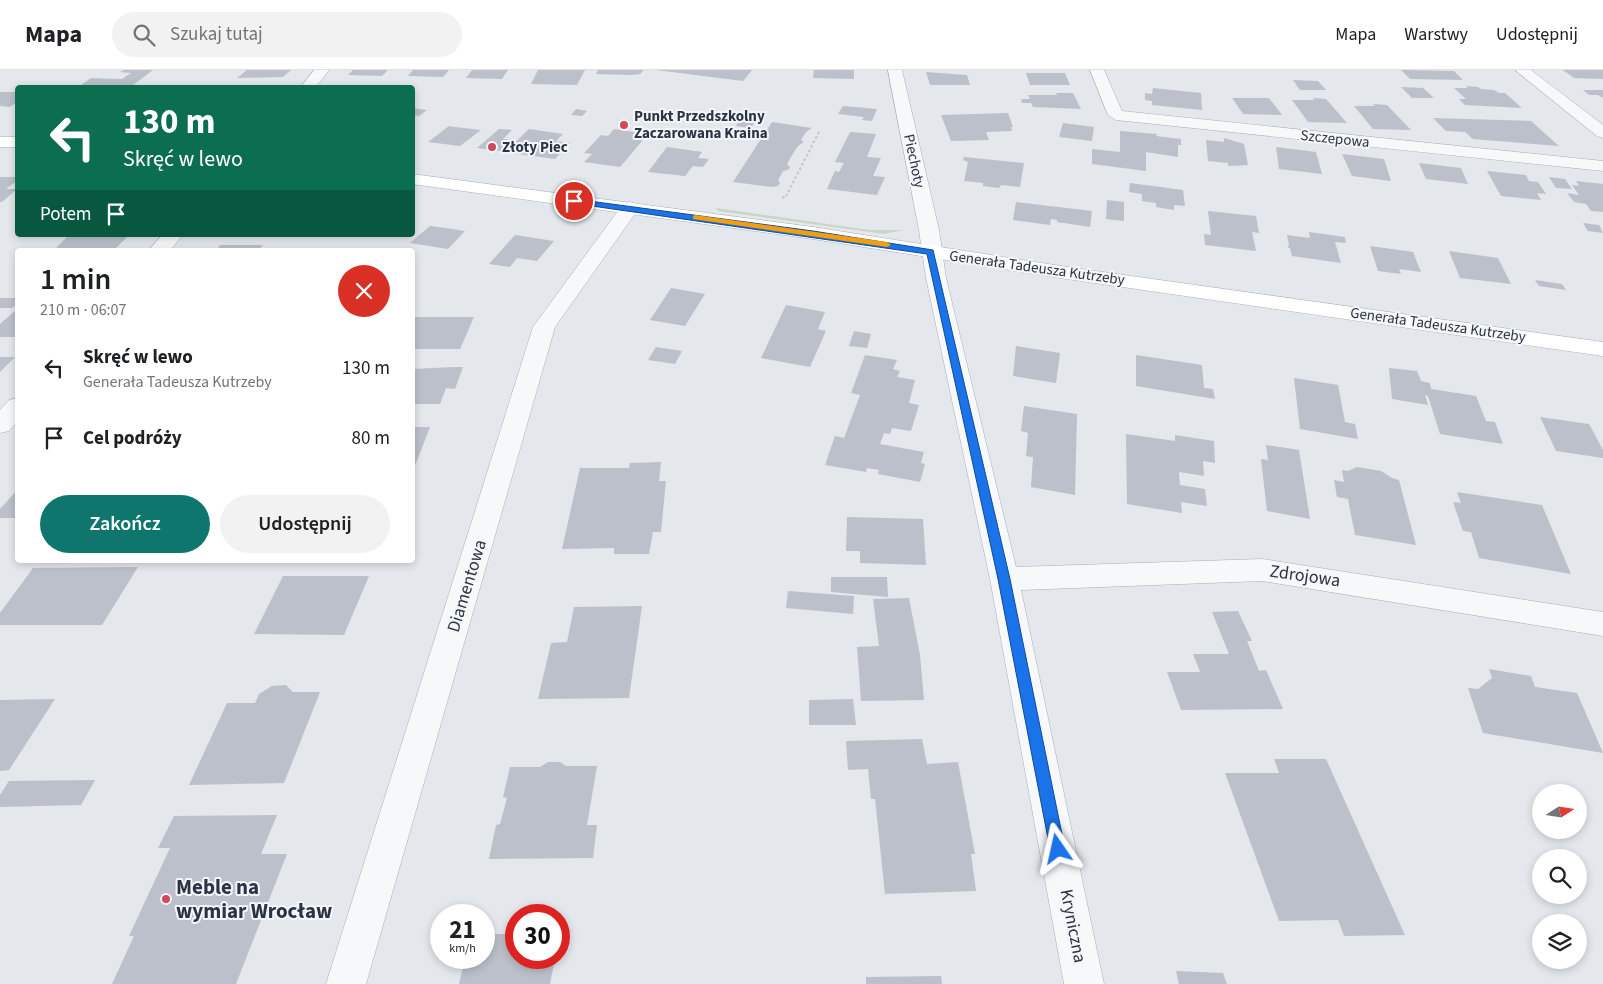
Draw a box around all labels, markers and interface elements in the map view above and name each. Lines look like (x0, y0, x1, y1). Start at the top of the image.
search box (112, 12, 462, 57)
text: Mapa (25, 17, 82, 52)
icon: search (130, 21, 158, 49)
text: Szukaj tutaj (170, 21, 263, 48)
text: Mapa (1335, 22, 1376, 47)
text: Warstwy (1404, 22, 1468, 47)
text: Udostępnij (1496, 22, 1578, 47)
text: 130 m (123, 97, 215, 147)
icon: left (40, 105, 105, 170)
place label: Punkt Przedszkolny Zaczarowana Kraina (634, 106, 768, 144)
marker: Punkt Przedszkolny Zaczarowana Kraina (618, 119, 630, 131)
street label: Szczepowa (1299, 125, 1371, 153)
street label: Piechoty (898, 132, 930, 190)
place label: Złoty Piec (502, 137, 568, 158)
marker: Złoty Piec (486, 141, 498, 153)
text: Skręć w lewo (123, 143, 243, 175)
pin (553, 180, 595, 222)
icon: arrive (560, 187, 588, 215)
icon: arrive (102, 200, 130, 228)
text: Potem (40, 201, 92, 228)
street label: Generała Tadeusza Kutrzeby (948, 245, 1126, 291)
text: 1 min (40, 258, 111, 301)
button: close (338, 265, 390, 317)
text: 210 m · 06:07 (40, 299, 127, 321)
street label: Generała Tadeusza Kutrzeby (1349, 302, 1527, 348)
text: Skręć w lewo (83, 344, 193, 371)
icon: left (40, 354, 68, 382)
text: 130 m (342, 355, 390, 382)
text: Generała Tadeusza Kutrzeby (83, 371, 272, 393)
icon: arrive (40, 424, 68, 452)
text: Cel podróży (83, 425, 182, 452)
text: 80 m (352, 425, 390, 452)
button: Zakończ (40, 495, 210, 553)
button: Udostępnij (220, 495, 390, 553)
street label: Diamentowa (441, 537, 493, 635)
street label: Zdrojowa (1268, 559, 1342, 593)
north arrow (1532, 784, 1588, 839)
map controls (1532, 784, 1587, 969)
position arrow (1031, 822, 1083, 874)
button: search (1532, 849, 1587, 904)
place label: Meble na wymiar Wrocław (176, 872, 332, 926)
street label: Kryniczna (1054, 887, 1092, 965)
marker: Meble na wymiar Wrocław (160, 893, 172, 905)
speed limit sign: 30 (505, 904, 570, 969)
text: 21 (449, 912, 476, 948)
button: layers (1532, 914, 1587, 969)
text: km/h (449, 940, 476, 957)

